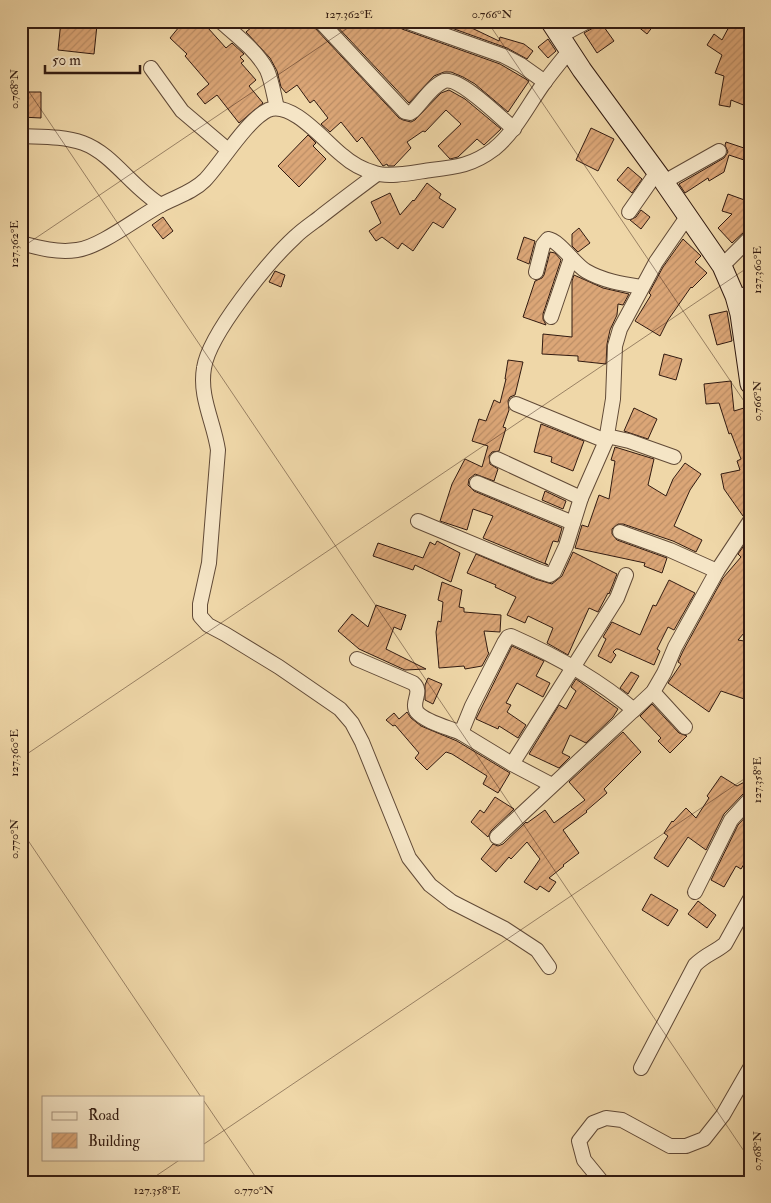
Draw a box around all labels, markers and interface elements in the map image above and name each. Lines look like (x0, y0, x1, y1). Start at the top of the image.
text: 127.362°E (325, 7, 373, 22)
text: 0.766°N (472, 7, 513, 22)
scale bar (45, 42, 140, 74)
text: 50 m (52, 51, 81, 70)
text: 0.768°N (7, 69, 22, 109)
text: 127.362°E (7, 220, 22, 268)
text: 127.360°E (750, 246, 765, 294)
text: 0.766°N (750, 380, 765, 421)
text: 127.360°E (7, 729, 22, 777)
text: 127.358°E (750, 757, 765, 803)
text: 0.770°N (7, 819, 22, 859)
legend (42, 1096, 205, 1160)
text: Road (88, 1106, 120, 1125)
text: 0.768°N (750, 1131, 765, 1171)
text: Building (88, 1132, 140, 1151)
text: 127.358°E (134, 1183, 180, 1198)
text: 0.770°N (234, 1183, 274, 1198)

